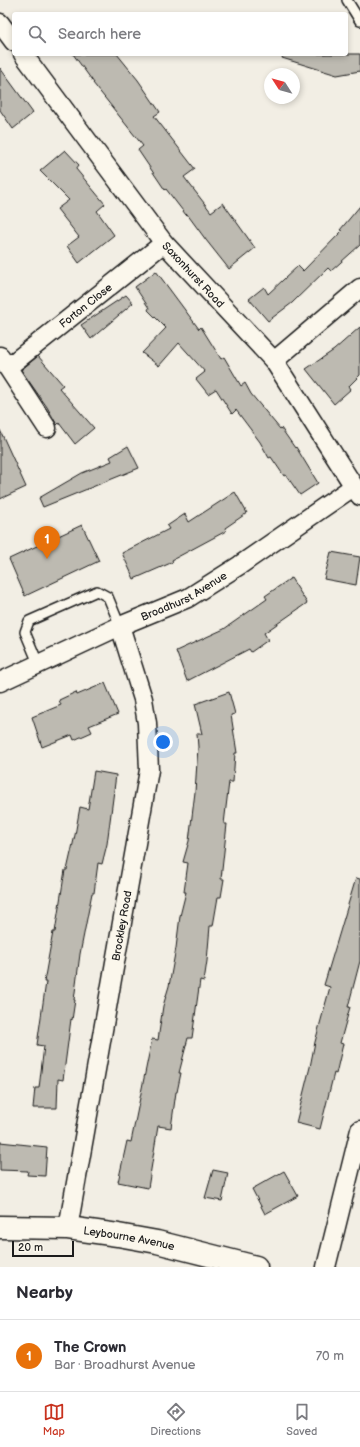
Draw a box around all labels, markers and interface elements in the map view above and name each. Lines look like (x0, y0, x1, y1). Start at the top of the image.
search box (12, 12, 348, 56)
icon: search (26, 23, 48, 45)
text: Search here (58, 25, 141, 44)
north arrow (264, 68, 300, 104)
street label: Saxonhurst Road (159, 240, 227, 310)
street label: Forton Close (57, 281, 115, 331)
pin: 1 (34, 526, 60, 559)
street label: Broadhurst Avenue (139, 569, 230, 624)
your location (153, 732, 173, 752)
street label: Brockley Road (109, 889, 135, 962)
street label: Leybourne Avenue (83, 1224, 177, 1253)
scale bar (12, 1239, 74, 1258)
text: 20 m (18, 1241, 43, 1254)
text: Nearby (16, 1283, 73, 1303)
text: The Crown (54, 1338, 126, 1357)
text: 1 (26, 1348, 32, 1364)
text: 70 m (316, 1348, 344, 1364)
text: Bar · Broadhurst Avenue (54, 1357, 196, 1373)
tab: Map (43, 1401, 65, 1438)
tab: Directions (150, 1401, 201, 1438)
tab: Saved (286, 1401, 317, 1438)

